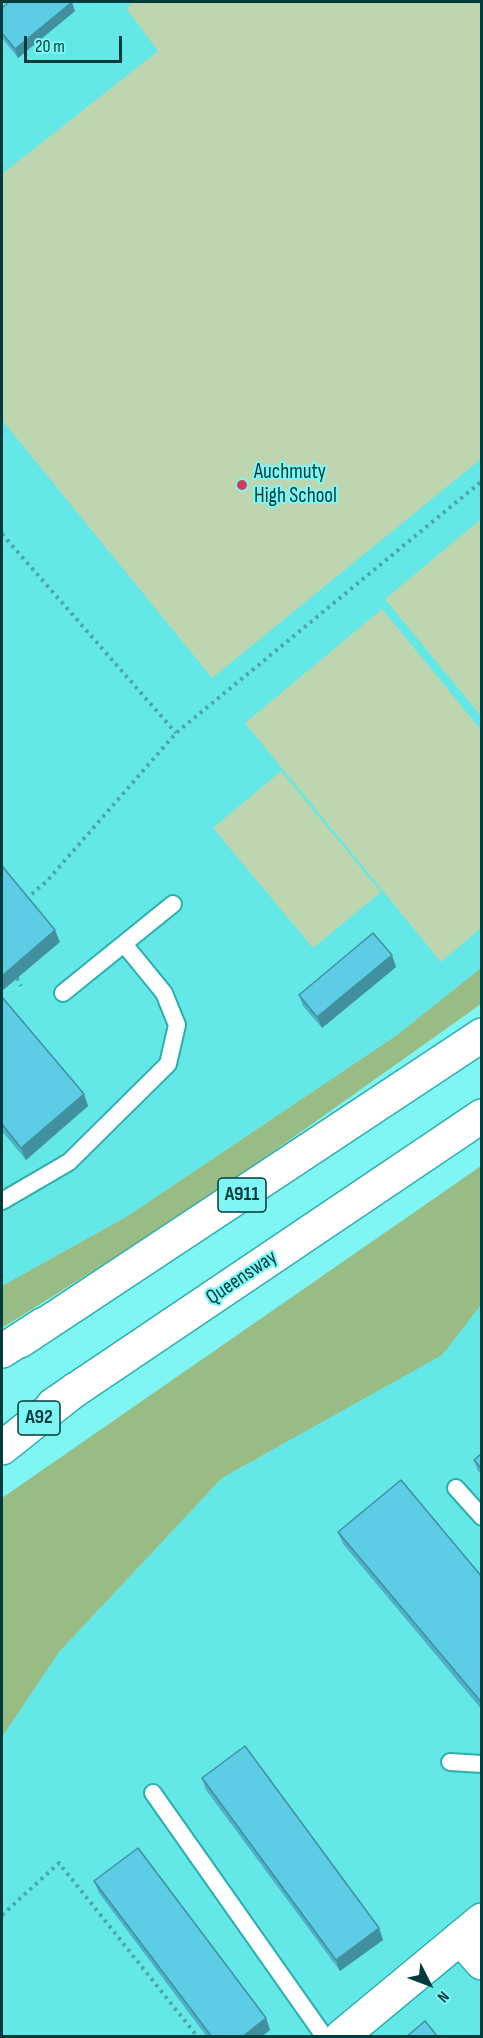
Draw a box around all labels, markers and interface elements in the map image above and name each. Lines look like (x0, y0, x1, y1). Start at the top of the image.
scale bar (27, 24, 124, 62)
text: 20 m (35, 36, 65, 57)
place label: Auchmuty High School (254, 460, 337, 510)
marker: Auchmuty High School (235, 478, 249, 492)
road number: A911 (218, 1178, 266, 1212)
street label: Queensway (202, 1245, 282, 1311)
road number: A92 (18, 1401, 60, 1435)
north arrow (399, 1954, 459, 2014)
text: N (433, 1987, 453, 2006)

